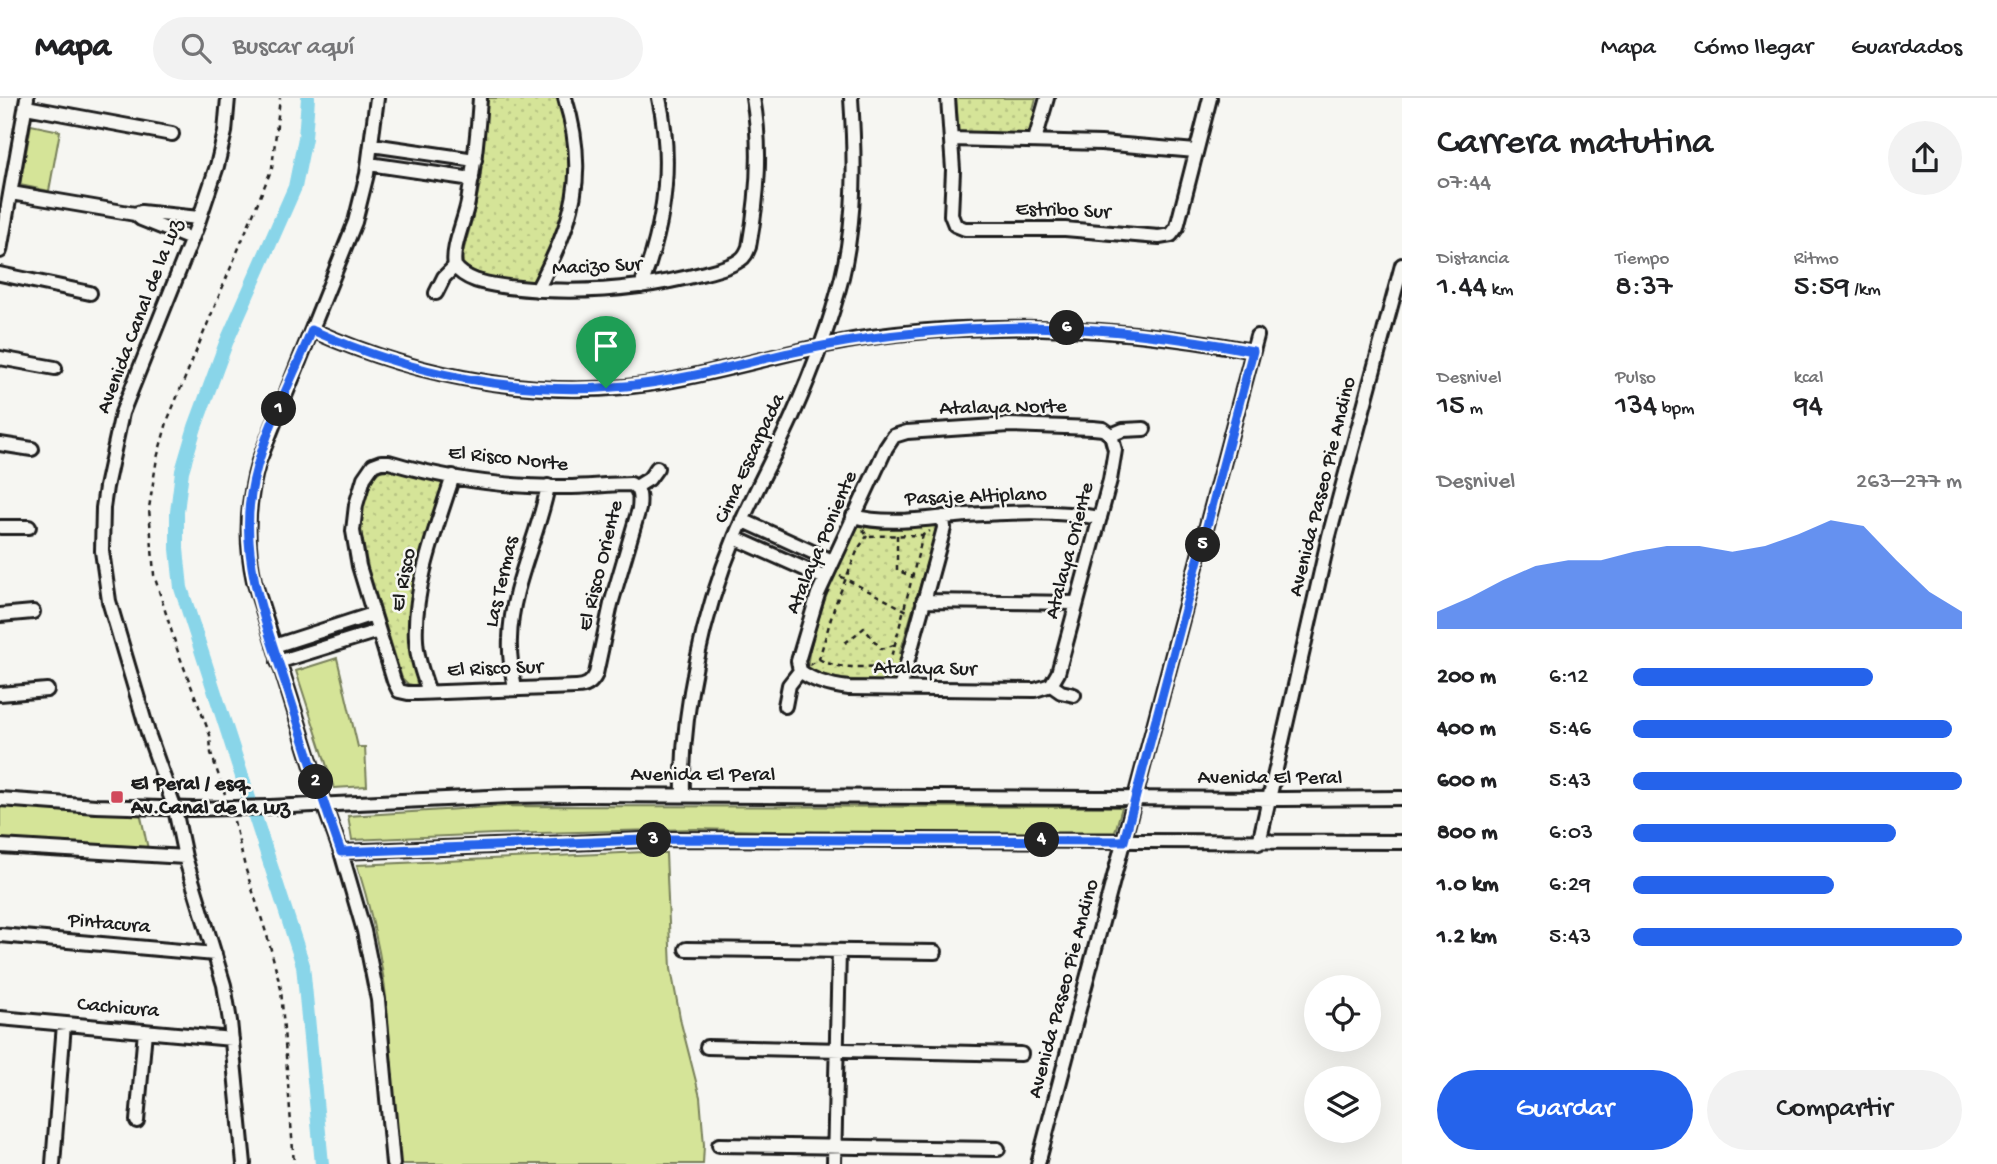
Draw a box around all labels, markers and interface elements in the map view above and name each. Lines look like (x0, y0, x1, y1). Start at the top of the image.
search box (153, 17, 643, 80)
text: Mapa (35, 29, 111, 67)
icon: search (177, 29, 215, 67)
text: Buscar aquí (233, 33, 354, 64)
text: Mapa (1601, 34, 1656, 63)
text: Cómo llegar (1694, 34, 1813, 63)
text: Guardados (1851, 34, 1962, 63)
button: share (1888, 121, 1962, 195)
text: Carrera matutina (1437, 122, 1713, 166)
text: 07:44 (1437, 170, 1491, 197)
street label: Estribo Sur (1015, 198, 1113, 226)
street label: Avenida Canal de la Luz (92, 215, 190, 418)
text: Distancia (1437, 248, 1509, 271)
text: Tiempo (1615, 248, 1669, 271)
text: Ritmo (1794, 248, 1839, 271)
street label: Macizo Sur (551, 253, 644, 283)
text: 1.44 (1437, 271, 1487, 306)
text: 8:37 (1615, 271, 1672, 306)
text: 5:59 (1794, 271, 1850, 306)
text: km (1487, 279, 1513, 302)
text: /km (1850, 279, 1881, 302)
pin: 6 (1050, 310, 1084, 345)
pin (576, 316, 636, 388)
text: 6 (1062, 316, 1071, 339)
icon: arrive (587, 327, 625, 365)
text: Desnivel (1437, 367, 1502, 390)
text: Pulso (1615, 367, 1656, 390)
text: kcal (1794, 367, 1823, 390)
street label: Avenida Paseo Pie Andino (1285, 374, 1363, 600)
street label: Cima Escarpada (710, 389, 793, 528)
text: 15 (1437, 390, 1465, 425)
text: 134 (1615, 390, 1657, 425)
text: 94 (1794, 390, 1823, 425)
pin: 1 (262, 392, 296, 426)
street label: Atalaya Norte (939, 395, 1068, 423)
text: 1 (275, 397, 282, 420)
text: m (1465, 398, 1483, 421)
text: bpm (1657, 398, 1695, 421)
street label: El Risco Norte (447, 441, 570, 479)
street label: Atalaya Poniente (782, 467, 865, 618)
text: Desnivel (1437, 469, 1515, 496)
text: 263–277 m (1856, 469, 1962, 496)
street label: Atalaya Oriente (1041, 479, 1102, 622)
street label: Pasaje Altiplano (904, 483, 1048, 513)
street label: El Risco Oriente (574, 497, 631, 634)
pin: 5 (1186, 528, 1220, 562)
street label: Las Termas (480, 533, 526, 630)
text: 5 (1198, 533, 1208, 556)
street label: El Risco (387, 546, 423, 614)
street label: El Risco Sur (447, 656, 545, 684)
street label: Atalaya Sur (873, 657, 978, 683)
text: 200 m (1437, 664, 1496, 691)
text: 6:12 (1549, 664, 1588, 691)
text: 400 m (1437, 716, 1496, 743)
text: 5:46 (1549, 716, 1591, 743)
pin: 2 (298, 764, 334, 800)
street label: Avenida El Peral (631, 764, 775, 789)
street label: Avenida El Peral (1198, 767, 1342, 792)
text: 600 m (1437, 768, 1497, 795)
text: 5:43 (1549, 768, 1591, 795)
text: 2 (311, 770, 320, 793)
place label: El Peral / esq. Av.Canal de la Luz (130, 773, 291, 822)
marker: El Peral / esq. Av.Canal de la Luz (109, 789, 125, 805)
text: 800 m (1437, 820, 1498, 847)
text: 6:03 (1549, 820, 1593, 847)
pin: 3 (636, 822, 672, 858)
pin: 4 (1024, 822, 1060, 858)
text: 3 (649, 828, 658, 851)
text: 4 (1037, 828, 1046, 851)
text: 1.0 km (1437, 872, 1499, 899)
text: 6:29 (1549, 872, 1591, 899)
street label: Avenida Paseo Pie Andino (1024, 877, 1106, 1101)
street label: Pintacura (66, 909, 152, 941)
text: 1.2 km (1437, 924, 1497, 951)
text: 5:43 (1549, 924, 1591, 951)
map controls (1304, 975, 1381, 1143)
button: locate (1304, 975, 1381, 1052)
street label: Cachicura (76, 993, 161, 1025)
button: layers (1304, 1066, 1381, 1143)
button: Guardar (1437, 1070, 1693, 1150)
button: Compartir (1707, 1070, 1962, 1150)

